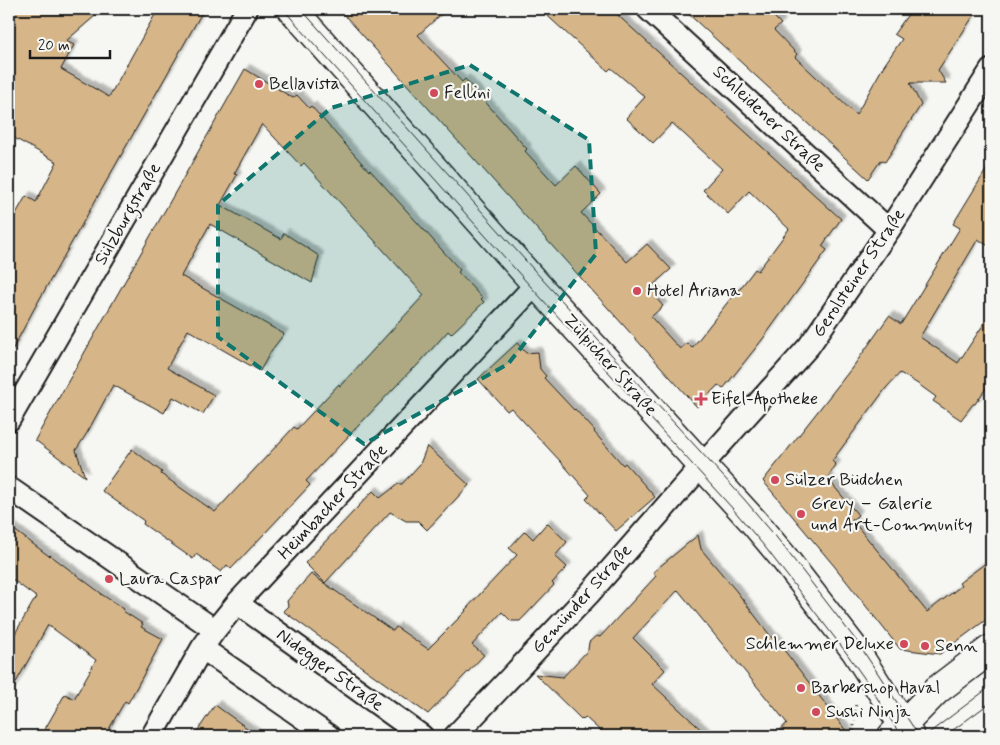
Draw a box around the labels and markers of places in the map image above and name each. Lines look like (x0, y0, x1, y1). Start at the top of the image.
place label: Bellavista (269, 72, 340, 96)
marker: Bellavista (253, 78, 265, 90)
place label: Fellini (444, 81, 490, 105)
marker: Fellini (428, 87, 440, 99)
place label: Hotel Ariana (647, 279, 741, 303)
marker: Hotel Ariana (631, 285, 643, 297)
place label: Eifel-Apotheke (711, 387, 818, 412)
marker: Eifel-Apotheke (695, 393, 707, 405)
place label: Sülzer Büdchen (785, 468, 903, 492)
marker: Sülzer Büdchen (769, 474, 781, 486)
place label: Grevy – Galerie und Art-Community (811, 492, 973, 537)
marker: Grevy – Galerie und Art-Community (795, 508, 807, 520)
place label: Laura Caspar (119, 567, 223, 591)
marker: Laura Caspar (103, 573, 115, 585)
place label: Schlemmer Deluxe (746, 632, 894, 656)
place label: Senn (935, 634, 978, 658)
marker: Schlemmer Deluxe (898, 638, 910, 650)
marker: Senn (919, 640, 931, 652)
place label: Barbershop Haval (811, 676, 940, 700)
marker: Barbershop Haval (795, 682, 807, 694)
place label: Sushi Ninja (826, 700, 910, 724)
marker: Sushi Ninja (810, 706, 822, 718)

